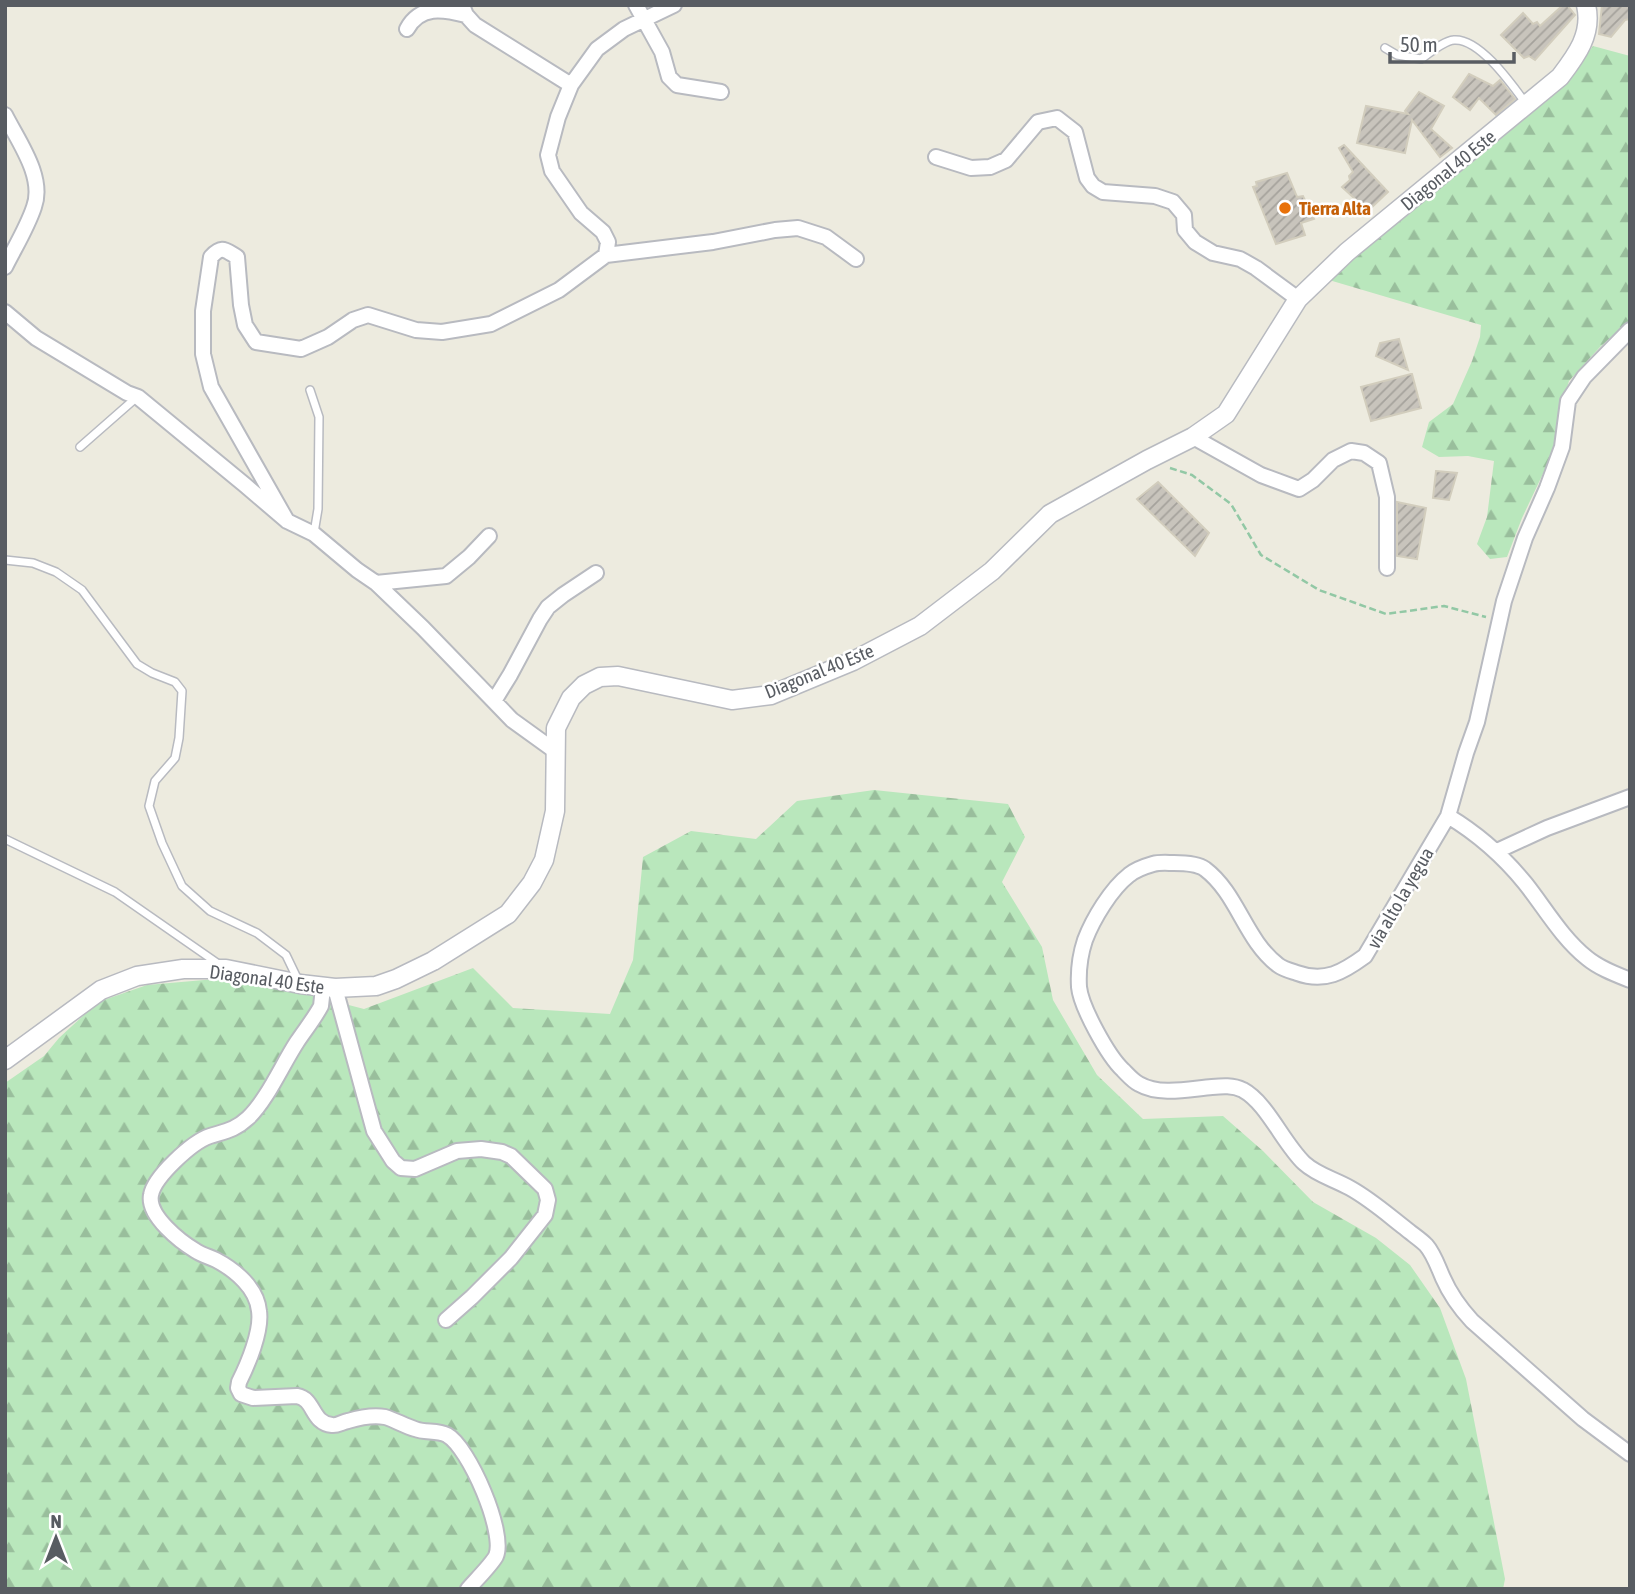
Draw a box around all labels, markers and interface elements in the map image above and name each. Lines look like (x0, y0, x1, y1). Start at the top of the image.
scale bar (1390, 21, 1514, 65)
text: 50 m (1400, 32, 1438, 56)
street label: Diagonal 40 Este (1396, 125, 1500, 215)
place label: Tierra Alta (1299, 197, 1371, 219)
marker: Tierra Alta (1277, 200, 1293, 216)
street label: Diagonal 40 Este (761, 639, 877, 703)
street label: via alto la yegua (1362, 843, 1438, 953)
street label: Diagonal 40 Este (208, 960, 326, 998)
north arrow (21, 1503, 91, 1573)
text: N (50, 1510, 62, 1532)

